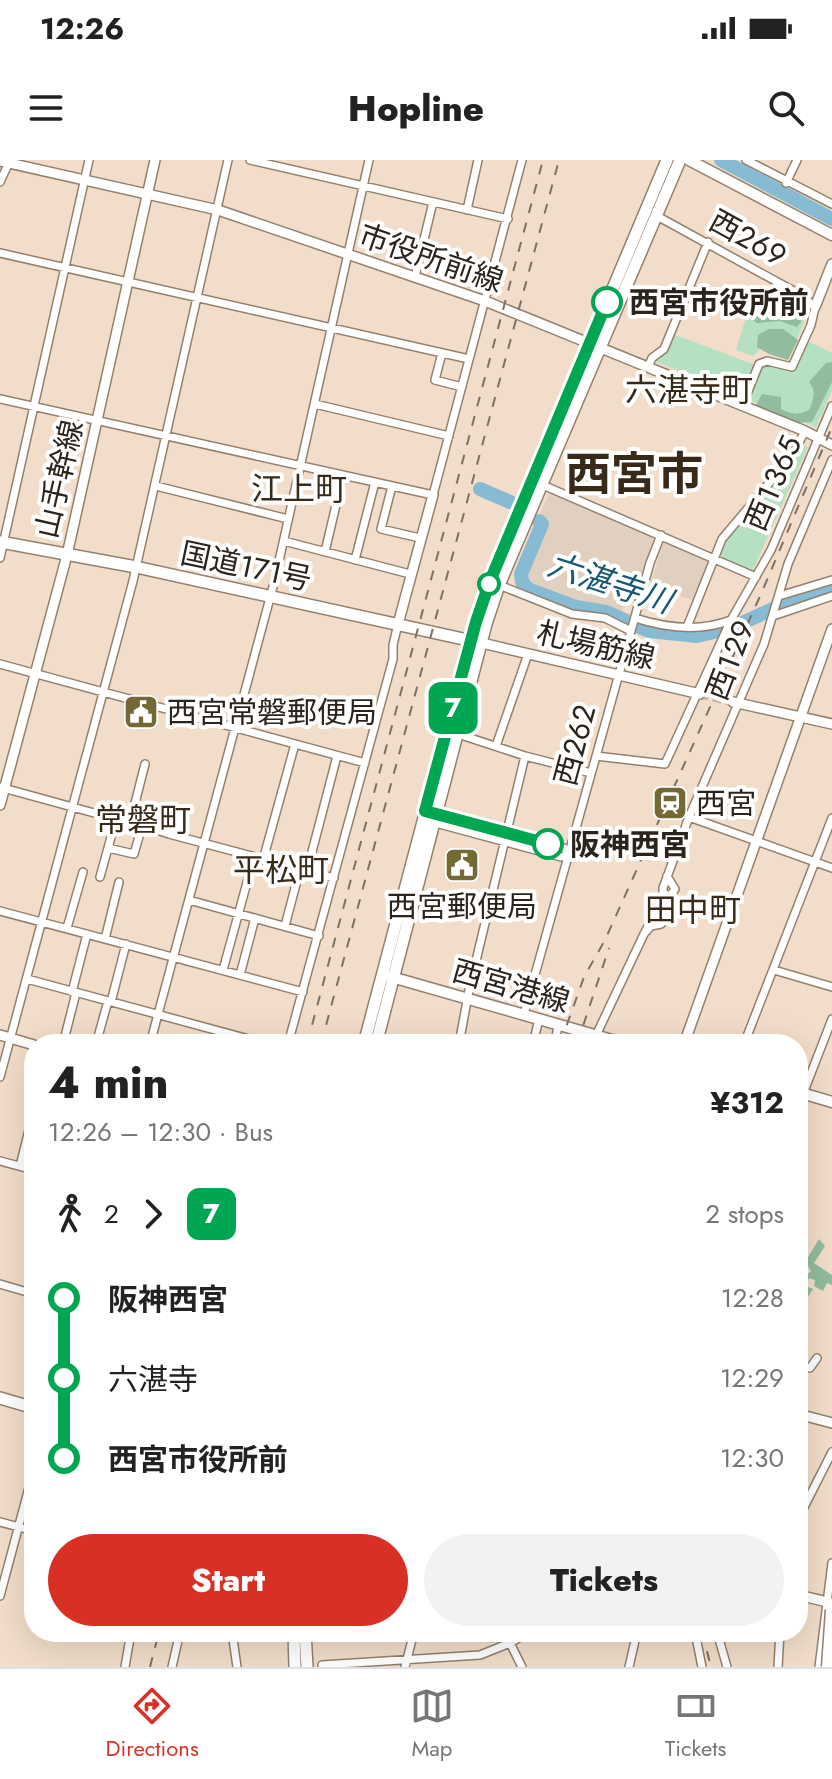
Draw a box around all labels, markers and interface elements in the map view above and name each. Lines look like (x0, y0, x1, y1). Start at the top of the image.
text: 12:26 (40, 7, 124, 50)
text: Hopline (348, 82, 484, 134)
icon: menu (24, 86, 68, 130)
icon: search (764, 86, 808, 130)
street label: 西２６９ (702, 199, 794, 277)
street label: 市役所前線 (353, 213, 509, 303)
place label: 西宮市役所前 (629, 281, 809, 324)
marker: 西宮市役所前 (592, 287, 622, 317)
district label: 六湛寺町 (625, 367, 753, 413)
street label: 山手幹線 (25, 416, 93, 542)
street label: 西１３６５ (734, 429, 812, 537)
district label: 西宮市 (565, 441, 703, 507)
district label: 江上町 (251, 466, 347, 512)
street label: 国道171号 (177, 531, 315, 601)
water label: 六湛寺川 (542, 541, 681, 626)
unlabelled marker (478, 573, 500, 595)
street label: 札場筋線 (533, 611, 659, 679)
street label: 西１２９ (695, 614, 765, 706)
line badge: 7 (427, 682, 479, 734)
text: 7 (445, 687, 461, 728)
place label: 西宮常磐郵便局 (167, 691, 377, 734)
public building icon: 西宮常磐郵便局 (122, 693, 160, 731)
street label: 西２６２ (544, 700, 606, 790)
place label: 西宮 (696, 782, 756, 825)
station icon: 西宮 (651, 784, 689, 822)
district label: 常磐町 (95, 797, 191, 843)
place label: 阪神西宮 (570, 823, 690, 866)
marker: 阪神西宮 (533, 829, 563, 859)
public building icon: 西宮郵便局 (443, 846, 481, 884)
district label: 平松町 (233, 847, 329, 893)
place label: 西宮郵便局 (387, 885, 537, 928)
district label: 田中町 (645, 887, 741, 933)
street label: 西宮港線 (447, 949, 575, 1023)
text: 4 min (48, 1051, 168, 1115)
text: ¥312 (710, 1081, 784, 1124)
text: 12:26 – 12:30 · Bus (48, 1113, 273, 1151)
icon: walk (48, 1192, 92, 1236)
icon: forward (131, 1192, 175, 1236)
text: 7 (203, 1193, 220, 1234)
text: 2 (104, 1195, 119, 1233)
text: 2 stops (705, 1195, 784, 1233)
text: 阪神西宮 (108, 1278, 228, 1321)
text: 12:28 (721, 1279, 784, 1317)
text: 六湛寺 (108, 1358, 198, 1401)
text: 12:29 (720, 1359, 784, 1397)
text: 西宮市役所前 (108, 1438, 288, 1481)
text: 12:30 (720, 1439, 784, 1477)
button: Start (48, 1534, 408, 1626)
button: Tickets (424, 1534, 784, 1626)
tab: Directions (106, 1684, 199, 1764)
tab: Map (410, 1684, 454, 1764)
tab: Tickets (665, 1684, 726, 1764)

